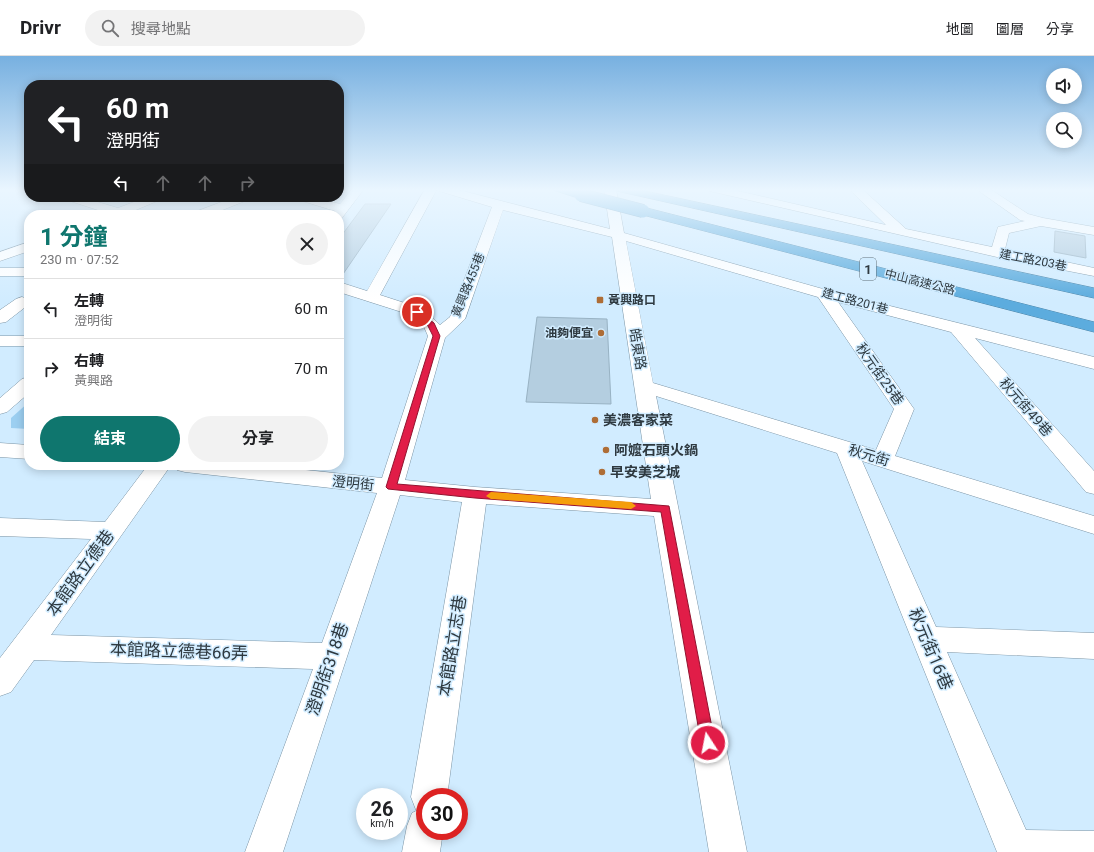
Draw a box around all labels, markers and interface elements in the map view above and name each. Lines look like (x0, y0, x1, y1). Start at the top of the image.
search box (85, 10, 365, 46)
text: Drivr (20, 16, 61, 39)
icon: search (99, 17, 121, 39)
text: 搜尋地點 (131, 20, 191, 38)
text: 地圖 (946, 21, 974, 37)
text: 圖層 (996, 21, 1024, 37)
text: 分享 (1046, 21, 1074, 37)
map controls (1046, 68, 1082, 148)
button: sound (1046, 68, 1082, 104)
text: 60 m (106, 92, 169, 125)
icon: left (40, 96, 92, 148)
button: search (1046, 112, 1082, 148)
text: 澄明街 (106, 130, 160, 151)
icon: left (110, 172, 132, 194)
icon: ahead (152, 172, 174, 194)
icon: ahead (194, 172, 216, 194)
icon: right (236, 172, 258, 194)
text: 1 分鐘 (40, 223, 108, 251)
button: close (286, 223, 328, 265)
street label: 建工路203巷 (998, 247, 1068, 273)
street label: 黃興路455巷 (449, 251, 487, 319)
text: 230 m · 07:52 (40, 252, 119, 267)
road number: 1 (860, 258, 876, 280)
street label: 中山高速公路 (883, 266, 957, 298)
street label: 建工路201巷 (820, 285, 890, 317)
text: 左轉 (74, 292, 104, 310)
place label: 黃興路口 (608, 293, 656, 307)
pin (400, 295, 434, 329)
marker: 黃興路口 (595, 295, 605, 305)
icon: left (40, 298, 62, 320)
text: 60 m (294, 300, 328, 318)
icon: arrive (406, 301, 428, 323)
text: 澄明街 (74, 313, 113, 328)
place label: 油夠便宜 (545, 326, 593, 340)
street label: 皓東路 (626, 327, 650, 371)
marker: 油夠便宜 (596, 328, 606, 338)
street label: 秋元街25巷 (853, 340, 907, 408)
text: 右轉 (74, 352, 104, 370)
icon: right (40, 358, 62, 380)
text: 70 m (294, 360, 328, 378)
text: 黃興路 (74, 373, 113, 388)
street label: 秋元街49巷 (996, 375, 1056, 439)
place label: 美濃客家菜 (603, 412, 673, 428)
marker: 美濃客家菜 (590, 415, 600, 425)
button: 結束 (40, 416, 180, 462)
button: 分享 (188, 416, 328, 462)
street label: 秋元街 (847, 441, 891, 469)
place label: 阿嬤石頭火鍋 (614, 442, 698, 458)
marker: 阿嬤石頭火鍋 (601, 445, 611, 455)
place label: 早安美芝城 (610, 464, 680, 480)
marker: 早安美芝城 (597, 467, 607, 477)
street label: 澄明街 (331, 473, 375, 493)
street label: 本館路立德巷 (42, 526, 118, 620)
street label: 本館路立志巷 (434, 594, 470, 698)
street label: 秋元街16巷 (905, 605, 957, 693)
street label: 澄明街318巷 (302, 620, 352, 718)
street label: 本館路立德巷66弄 (110, 639, 248, 663)
position arrow (687, 722, 729, 764)
speed limit sign: 30 (416, 788, 468, 840)
text: 26 (371, 797, 393, 821)
text: km/h (370, 818, 394, 829)

